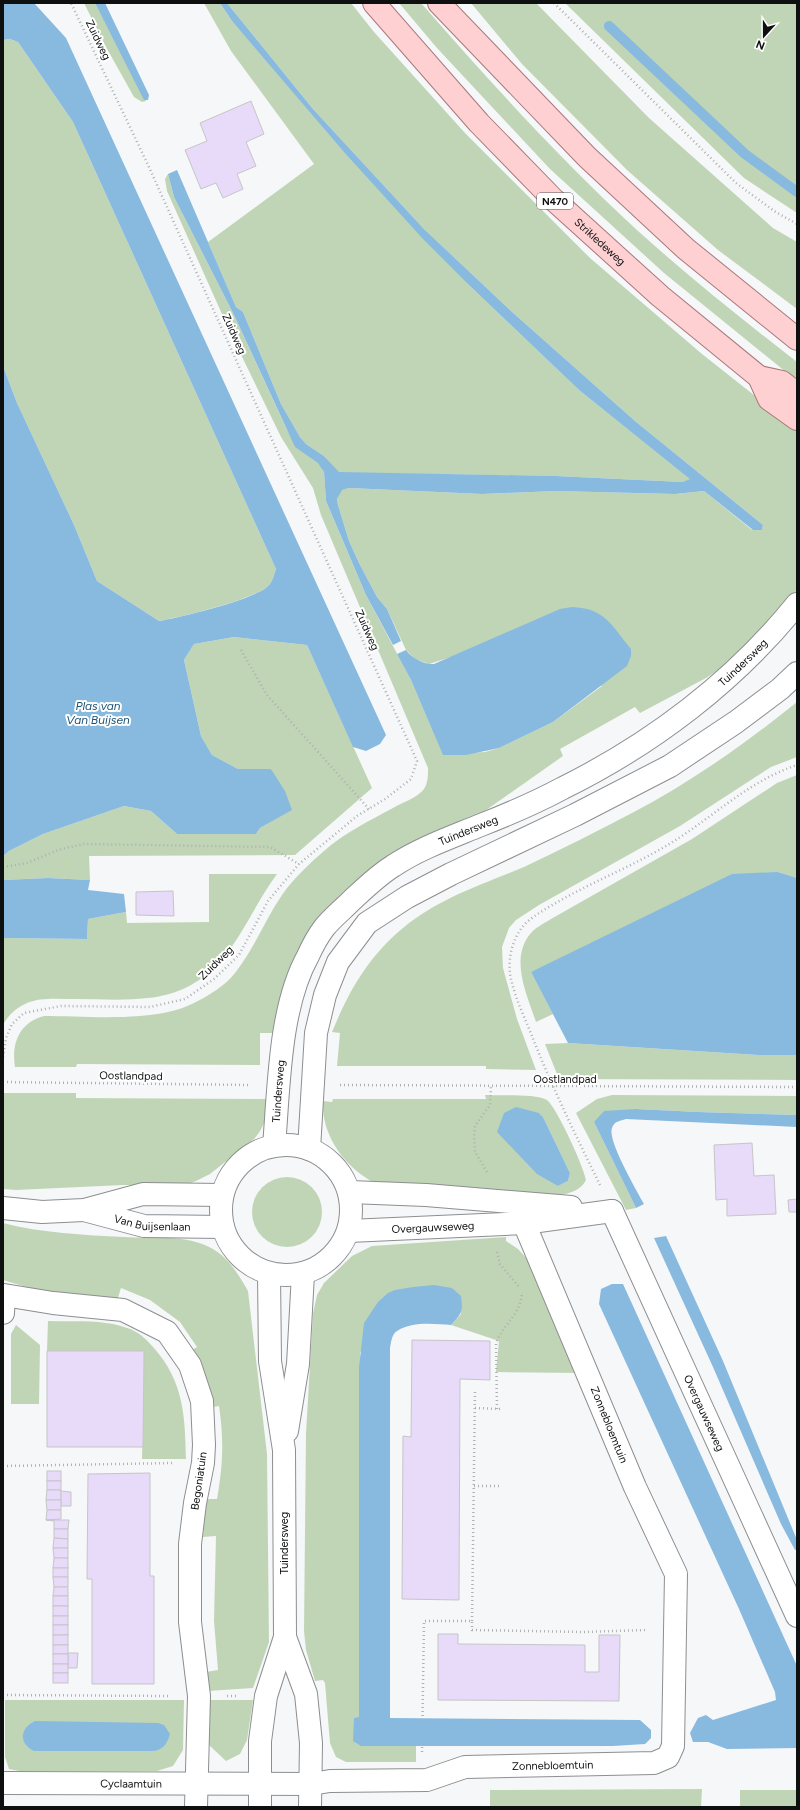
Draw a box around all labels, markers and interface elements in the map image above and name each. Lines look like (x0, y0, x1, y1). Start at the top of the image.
north arrow (744, 16, 784, 56)
street label: Zuidweg (83, 18, 113, 62)
text: N (754, 37, 767, 52)
road number: N470 (537, 193, 573, 209)
street label: Strikledeweg (572, 215, 628, 268)
street label: Zuidweg (219, 312, 249, 356)
street label: Zuidweg (352, 608, 382, 652)
street label: Tuindersweg (716, 636, 770, 689)
water label: Plas van Van Buijsen (66, 699, 130, 727)
street label: Tuindersweg (437, 813, 500, 848)
street label: Zuidweg (196, 943, 236, 983)
street label: Tuindersweg (269, 1059, 287, 1123)
street label: Oostlandpad (99, 1069, 163, 1083)
street label: Oostlandpad (533, 1073, 597, 1086)
street label: Van Buijsenlaan (113, 1212, 191, 1233)
street label: Overgauwseweg (391, 1219, 475, 1236)
street label: Overgauwseweg (681, 1373, 727, 1453)
street label: Zonnebloemtuin (588, 1385, 630, 1465)
street label: Begoniatuin (188, 1451, 210, 1511)
street label: Tuindersweg (278, 1512, 291, 1574)
street label: Zonnebloemtuin (512, 1758, 593, 1773)
street label: Cyclaamtuin (100, 1777, 162, 1790)

